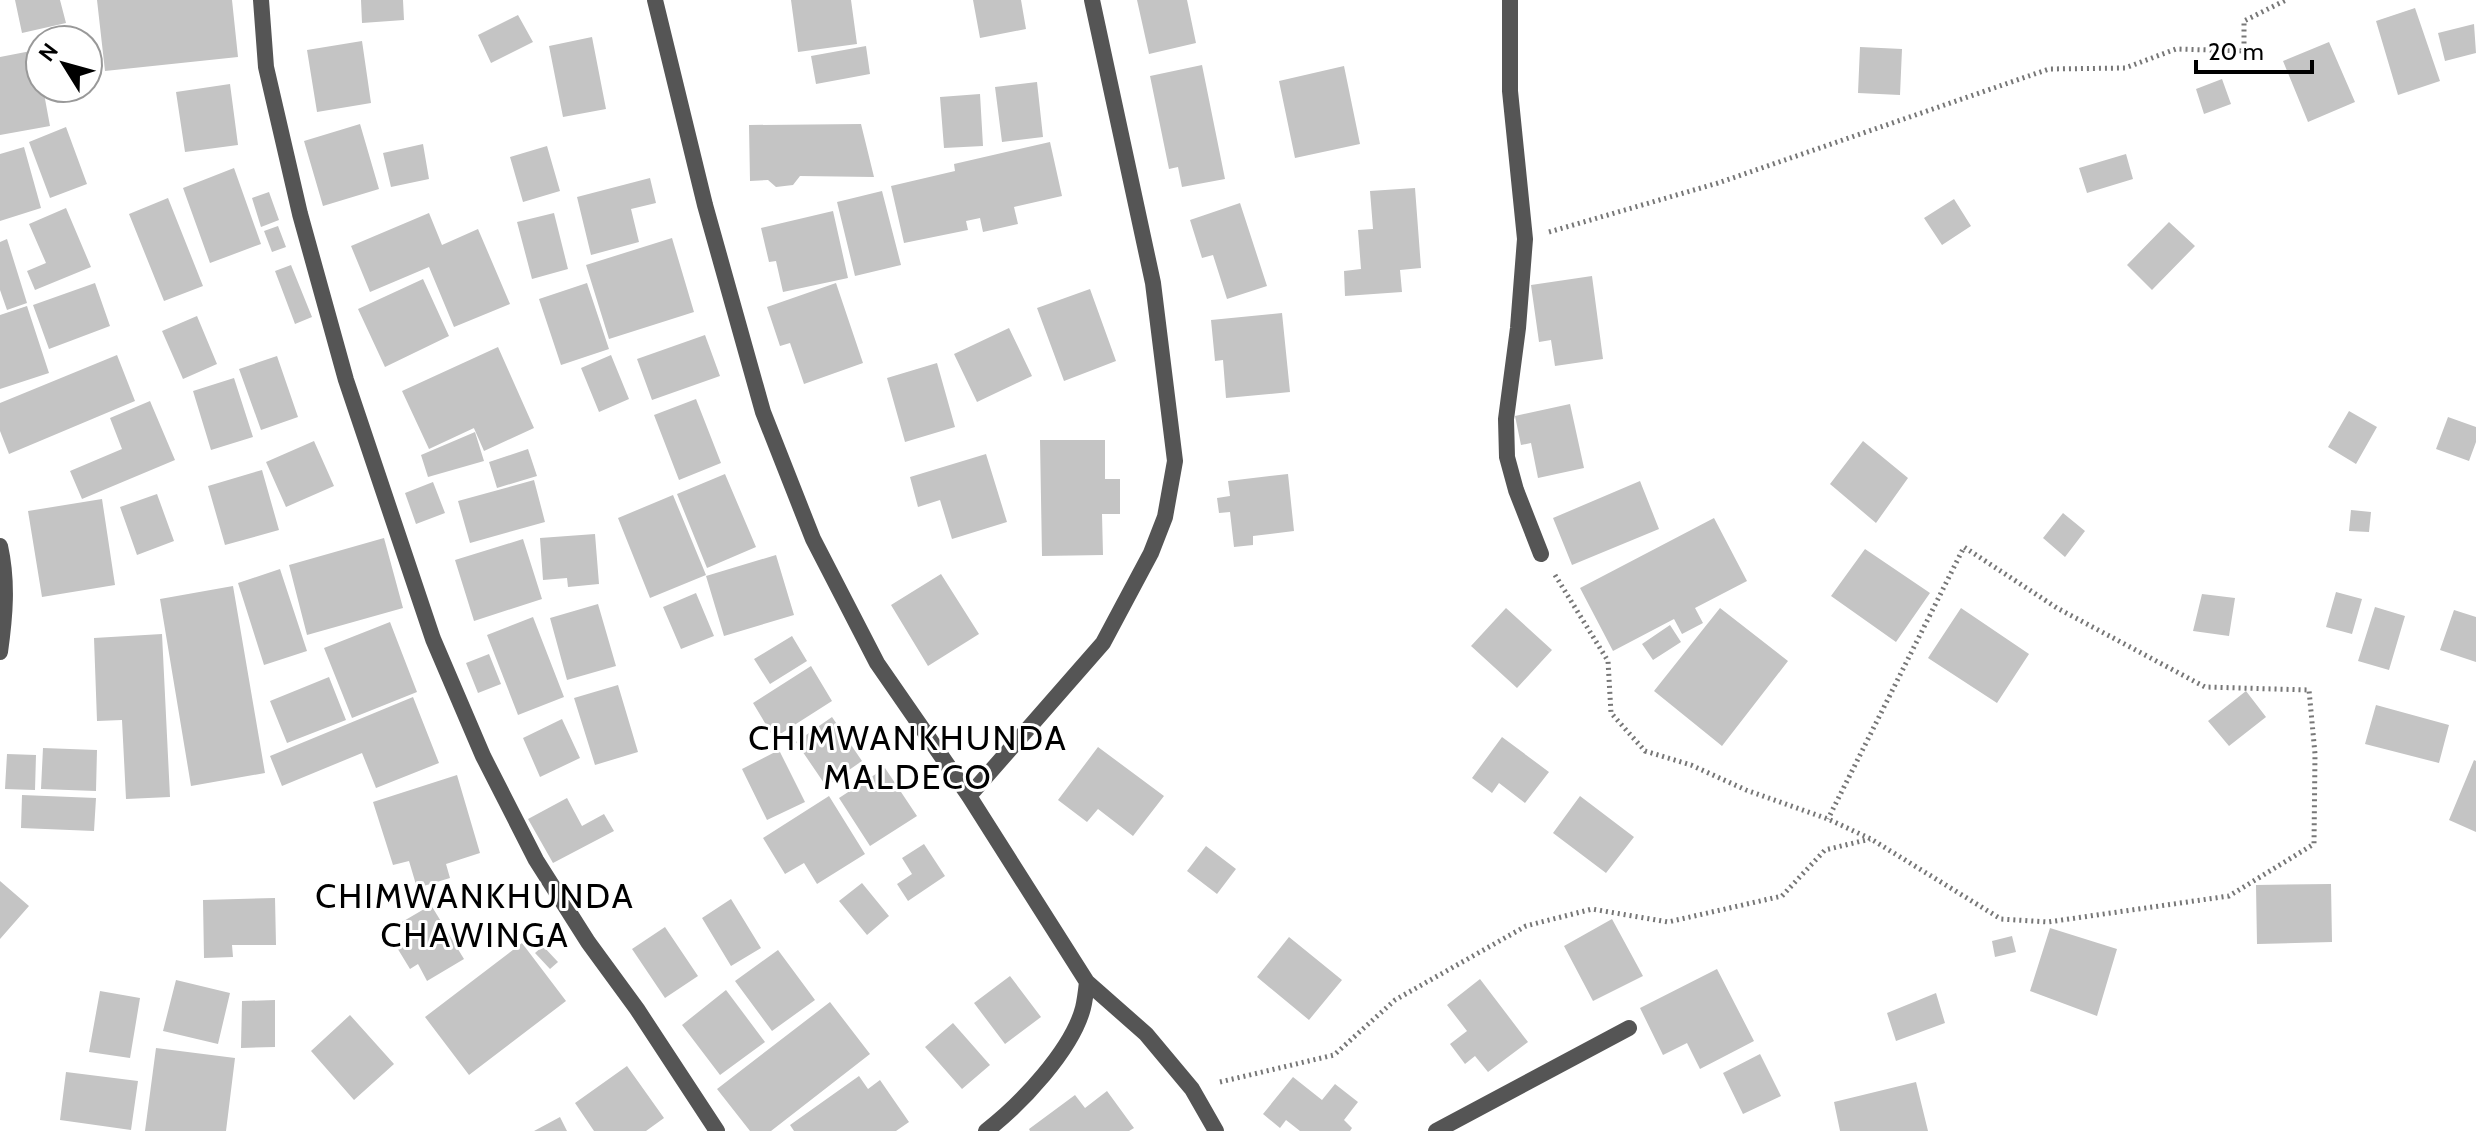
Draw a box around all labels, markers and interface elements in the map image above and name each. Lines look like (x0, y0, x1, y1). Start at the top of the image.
north arrow (24, 24, 104, 104)
scale bar (2196, 24, 2312, 74)
text: 20 m (2208, 37, 2264, 66)
text: N (33, 38, 64, 67)
district label: CHIMWANKHUNDA MALDECO (748, 717, 1068, 798)
district label: CHIMWANKHUNDA CHAWINGA (315, 875, 635, 956)

